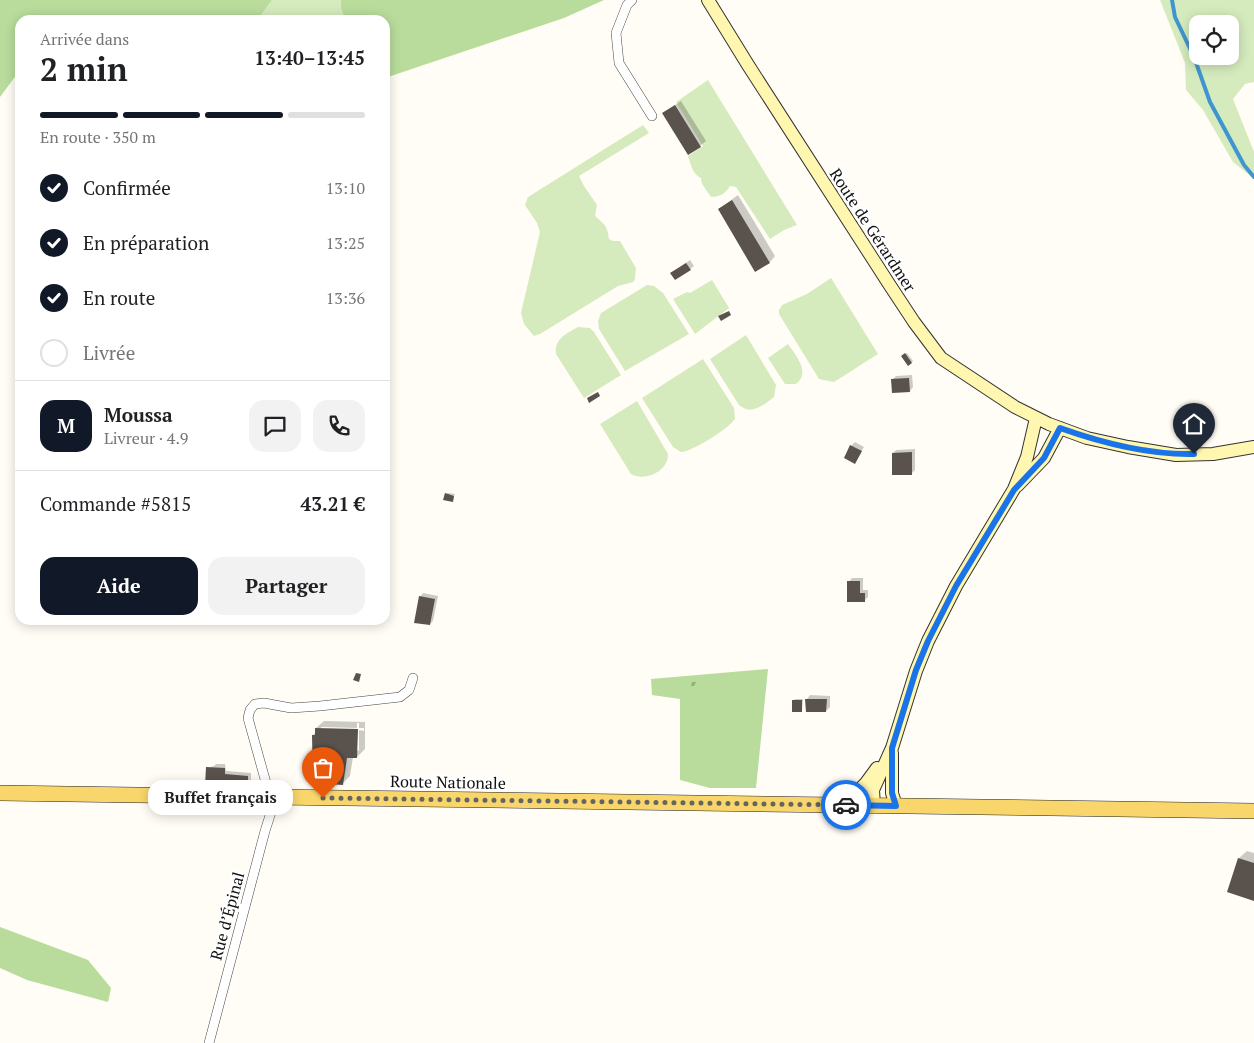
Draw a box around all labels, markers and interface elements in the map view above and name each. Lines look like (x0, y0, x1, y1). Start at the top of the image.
map controls (1189, 15, 1239, 65)
button: locate (1189, 15, 1239, 65)
text: Arrivée dans (40, 28, 129, 50)
text: 13:40–13:45 (254, 45, 365, 70)
text: 2 min (40, 48, 128, 90)
text: En route · 350 m (40, 126, 156, 148)
street label: Route de Gérardmer (825, 164, 922, 297)
icon: check (40, 174, 68, 202)
text: Confirmée (83, 175, 171, 200)
text: 13:10 (326, 177, 365, 199)
icon: check (40, 229, 68, 257)
text: En préparation (83, 230, 209, 255)
text: 13:25 (326, 232, 365, 254)
icon: check (40, 284, 68, 312)
text: En route (83, 285, 155, 310)
text: 13:36 (326, 287, 365, 309)
text: Livrée (83, 340, 135, 365)
button: chat (249, 400, 301, 452)
button: phone (313, 400, 365, 452)
text: Moussa (104, 402, 173, 427)
pin (1173, 403, 1215, 454)
icon: home (1180, 410, 1208, 438)
text: M (57, 413, 75, 438)
text: Livreur · 4.9 (104, 427, 188, 449)
text: Commande #5815 (40, 491, 191, 516)
text: 43.21 € (301, 491, 365, 516)
button: Aide (40, 557, 198, 615)
button: Partager (208, 557, 365, 615)
pin (302, 747, 344, 798)
icon: bag (309, 754, 337, 782)
street label: Route Nationale (390, 770, 506, 794)
callout: Buffet français (148, 780, 293, 816)
courier (821, 780, 871, 830)
text: Buffet français (164, 786, 277, 808)
icon: car (832, 791, 860, 819)
street label: Rue d’Épinal (205, 869, 249, 963)

